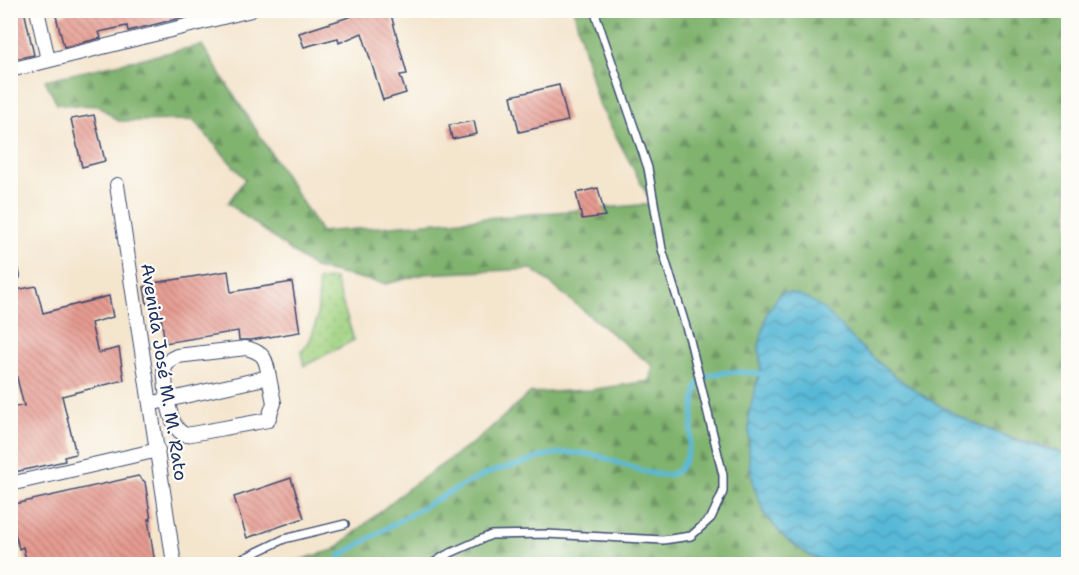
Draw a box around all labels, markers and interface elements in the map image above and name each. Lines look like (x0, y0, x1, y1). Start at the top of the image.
street label: Avenida José M. M. Rato (135, 262, 193, 482)

